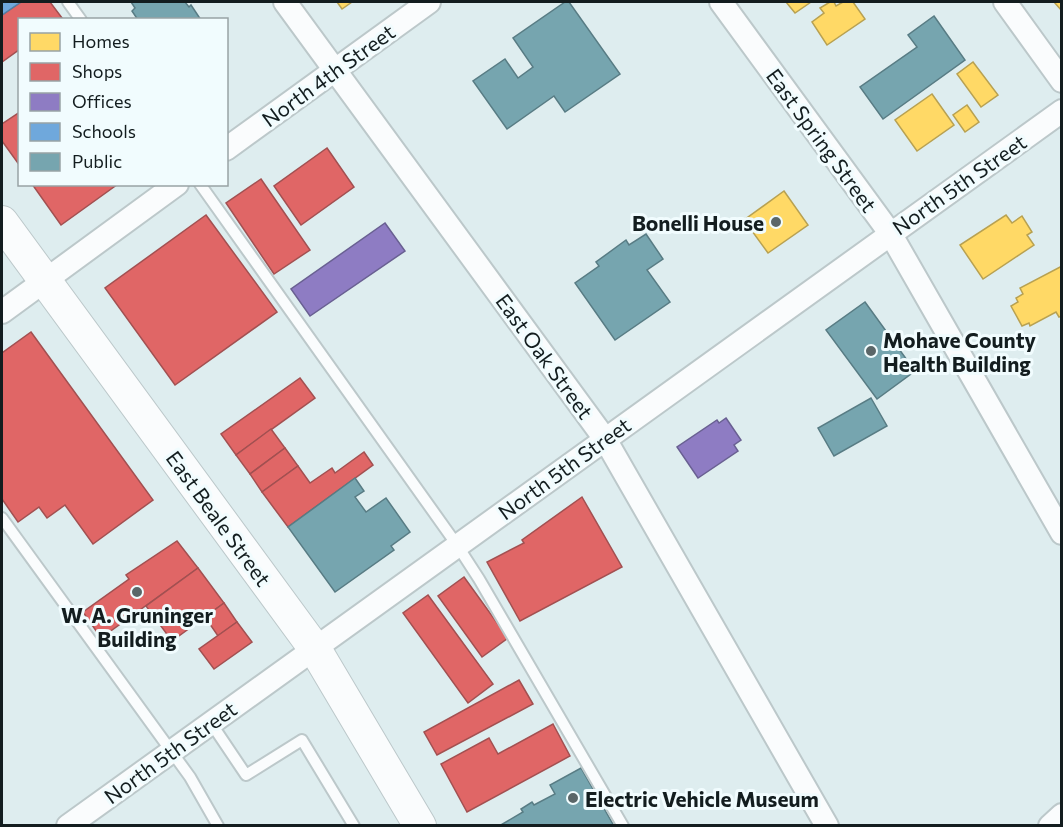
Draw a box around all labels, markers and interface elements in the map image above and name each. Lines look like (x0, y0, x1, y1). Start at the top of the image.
legend (18, 18, 228, 186)
street label: North 4th Street (257, 18, 399, 132)
text: Homes (72, 30, 130, 52)
text: Shops (72, 60, 122, 82)
street label: East Spring Street (762, 64, 882, 216)
text: Offices (72, 90, 132, 112)
text: Schools (72, 120, 136, 142)
street label: North 5th Street (887, 129, 1031, 239)
text: Public (72, 150, 122, 172)
place label: Bonelli House (632, 210, 764, 235)
marker: Bonelli House (769, 215, 783, 229)
street label: East Oak Street (491, 289, 599, 423)
place label: Mohave County Health Building (883, 327, 1037, 376)
marker: Mohave County Health Building (864, 344, 878, 358)
street label: North 5th Street (493, 412, 635, 524)
street label: East Beale Street (162, 446, 276, 590)
marker: W. A. Gruninger Building (130, 585, 144, 599)
place label: W. A. Gruninger Building (61, 602, 213, 651)
street label: North 5th Street (99, 696, 241, 808)
place label: Electric Vehicle Museum (585, 786, 819, 811)
marker: Electric Vehicle Museum (566, 791, 580, 805)

